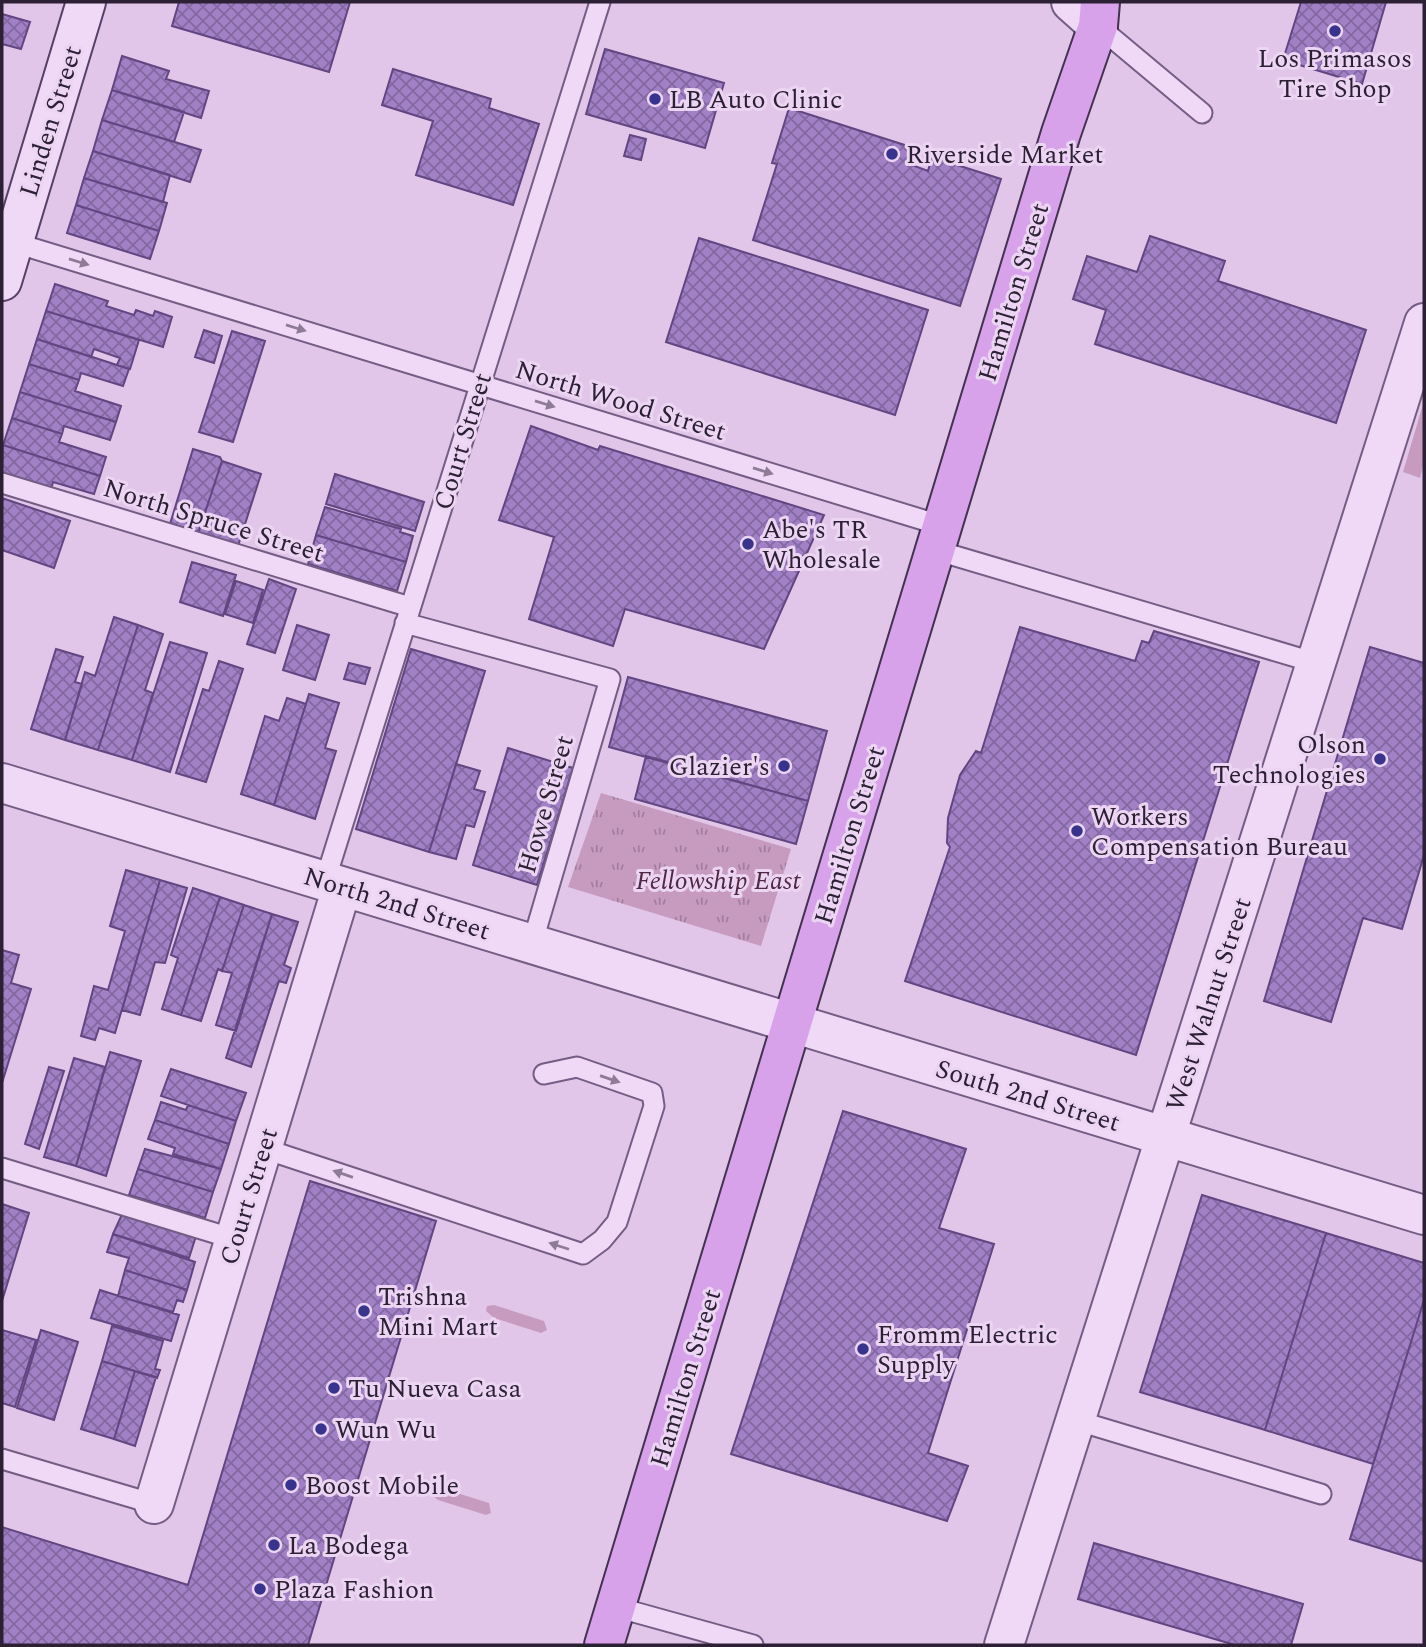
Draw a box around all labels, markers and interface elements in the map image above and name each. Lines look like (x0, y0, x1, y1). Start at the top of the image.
marker: Los Primasos Tire Shop (1327, 23, 1343, 39)
place label: Los Primasos Tire Shop (1258, 39, 1412, 109)
street label: Linden Street (9, 41, 93, 202)
place label: LB Auto Clinic (669, 80, 842, 120)
marker: LB Auto Clinic (647, 91, 663, 107)
place label: Riverside Market (906, 135, 1103, 175)
marker: Riverside Market (884, 146, 900, 162)
street label: Hamilton Street (968, 198, 1060, 387)
one-way arrow (69, 257, 90, 268)
one-way arrow (286, 324, 307, 334)
street label: North Wood Street (510, 350, 731, 452)
street label: Court Street (423, 368, 503, 515)
one-way arrow (535, 400, 556, 410)
one-way arrow (752, 466, 773, 476)
street label: North Spruce Street (98, 468, 329, 574)
place label: Abe's TR Wholesale (762, 510, 881, 580)
marker: Abe's TR Wholesale (740, 536, 756, 552)
place label: Olson Technologies (1213, 725, 1366, 795)
street label: Howe Street (507, 731, 585, 878)
street label: Hamilton Street (804, 741, 896, 930)
place label: Glazier's (669, 747, 770, 787)
marker: Olson Technologies (1372, 751, 1388, 767)
marker: Glazier's (776, 758, 792, 774)
place label: Workers Compensation Bureau (1091, 797, 1348, 867)
marker: Workers Compensation Bureau (1069, 823, 1085, 839)
street label: North 2nd Street (298, 857, 495, 951)
park label: Fellowship East (636, 861, 801, 901)
street label: West Walnut Street (1155, 892, 1262, 1117)
street label: South 2nd Street (930, 1049, 1125, 1143)
one-way arrow (599, 1074, 620, 1085)
street label: Court Street (209, 1123, 289, 1270)
one-way arrow (332, 1168, 353, 1179)
one-way arrow (548, 1240, 569, 1251)
place label: Trishna Mini Mart (378, 1277, 498, 1347)
street label: Hamilton Street (640, 1284, 732, 1473)
marker: Trishna Mini Mart (356, 1303, 372, 1319)
place label: Fromm Electric Supply (877, 1315, 1058, 1385)
marker: Fromm Electric Supply (855, 1341, 871, 1357)
place label: Tu Nueva Casa (348, 1369, 522, 1409)
marker: Tu Nueva Casa (326, 1380, 342, 1396)
place label: Wun Wu (335, 1410, 436, 1450)
marker: Wun Wu (313, 1421, 329, 1437)
place label: Boost Mobile (305, 1466, 459, 1506)
marker: Boost Mobile (283, 1477, 299, 1493)
place label: La Bodega (288, 1526, 409, 1566)
marker: La Bodega (266, 1537, 282, 1553)
place label: Plaza Fashion (274, 1570, 434, 1610)
marker: Plaza Fashion (252, 1581, 268, 1597)

